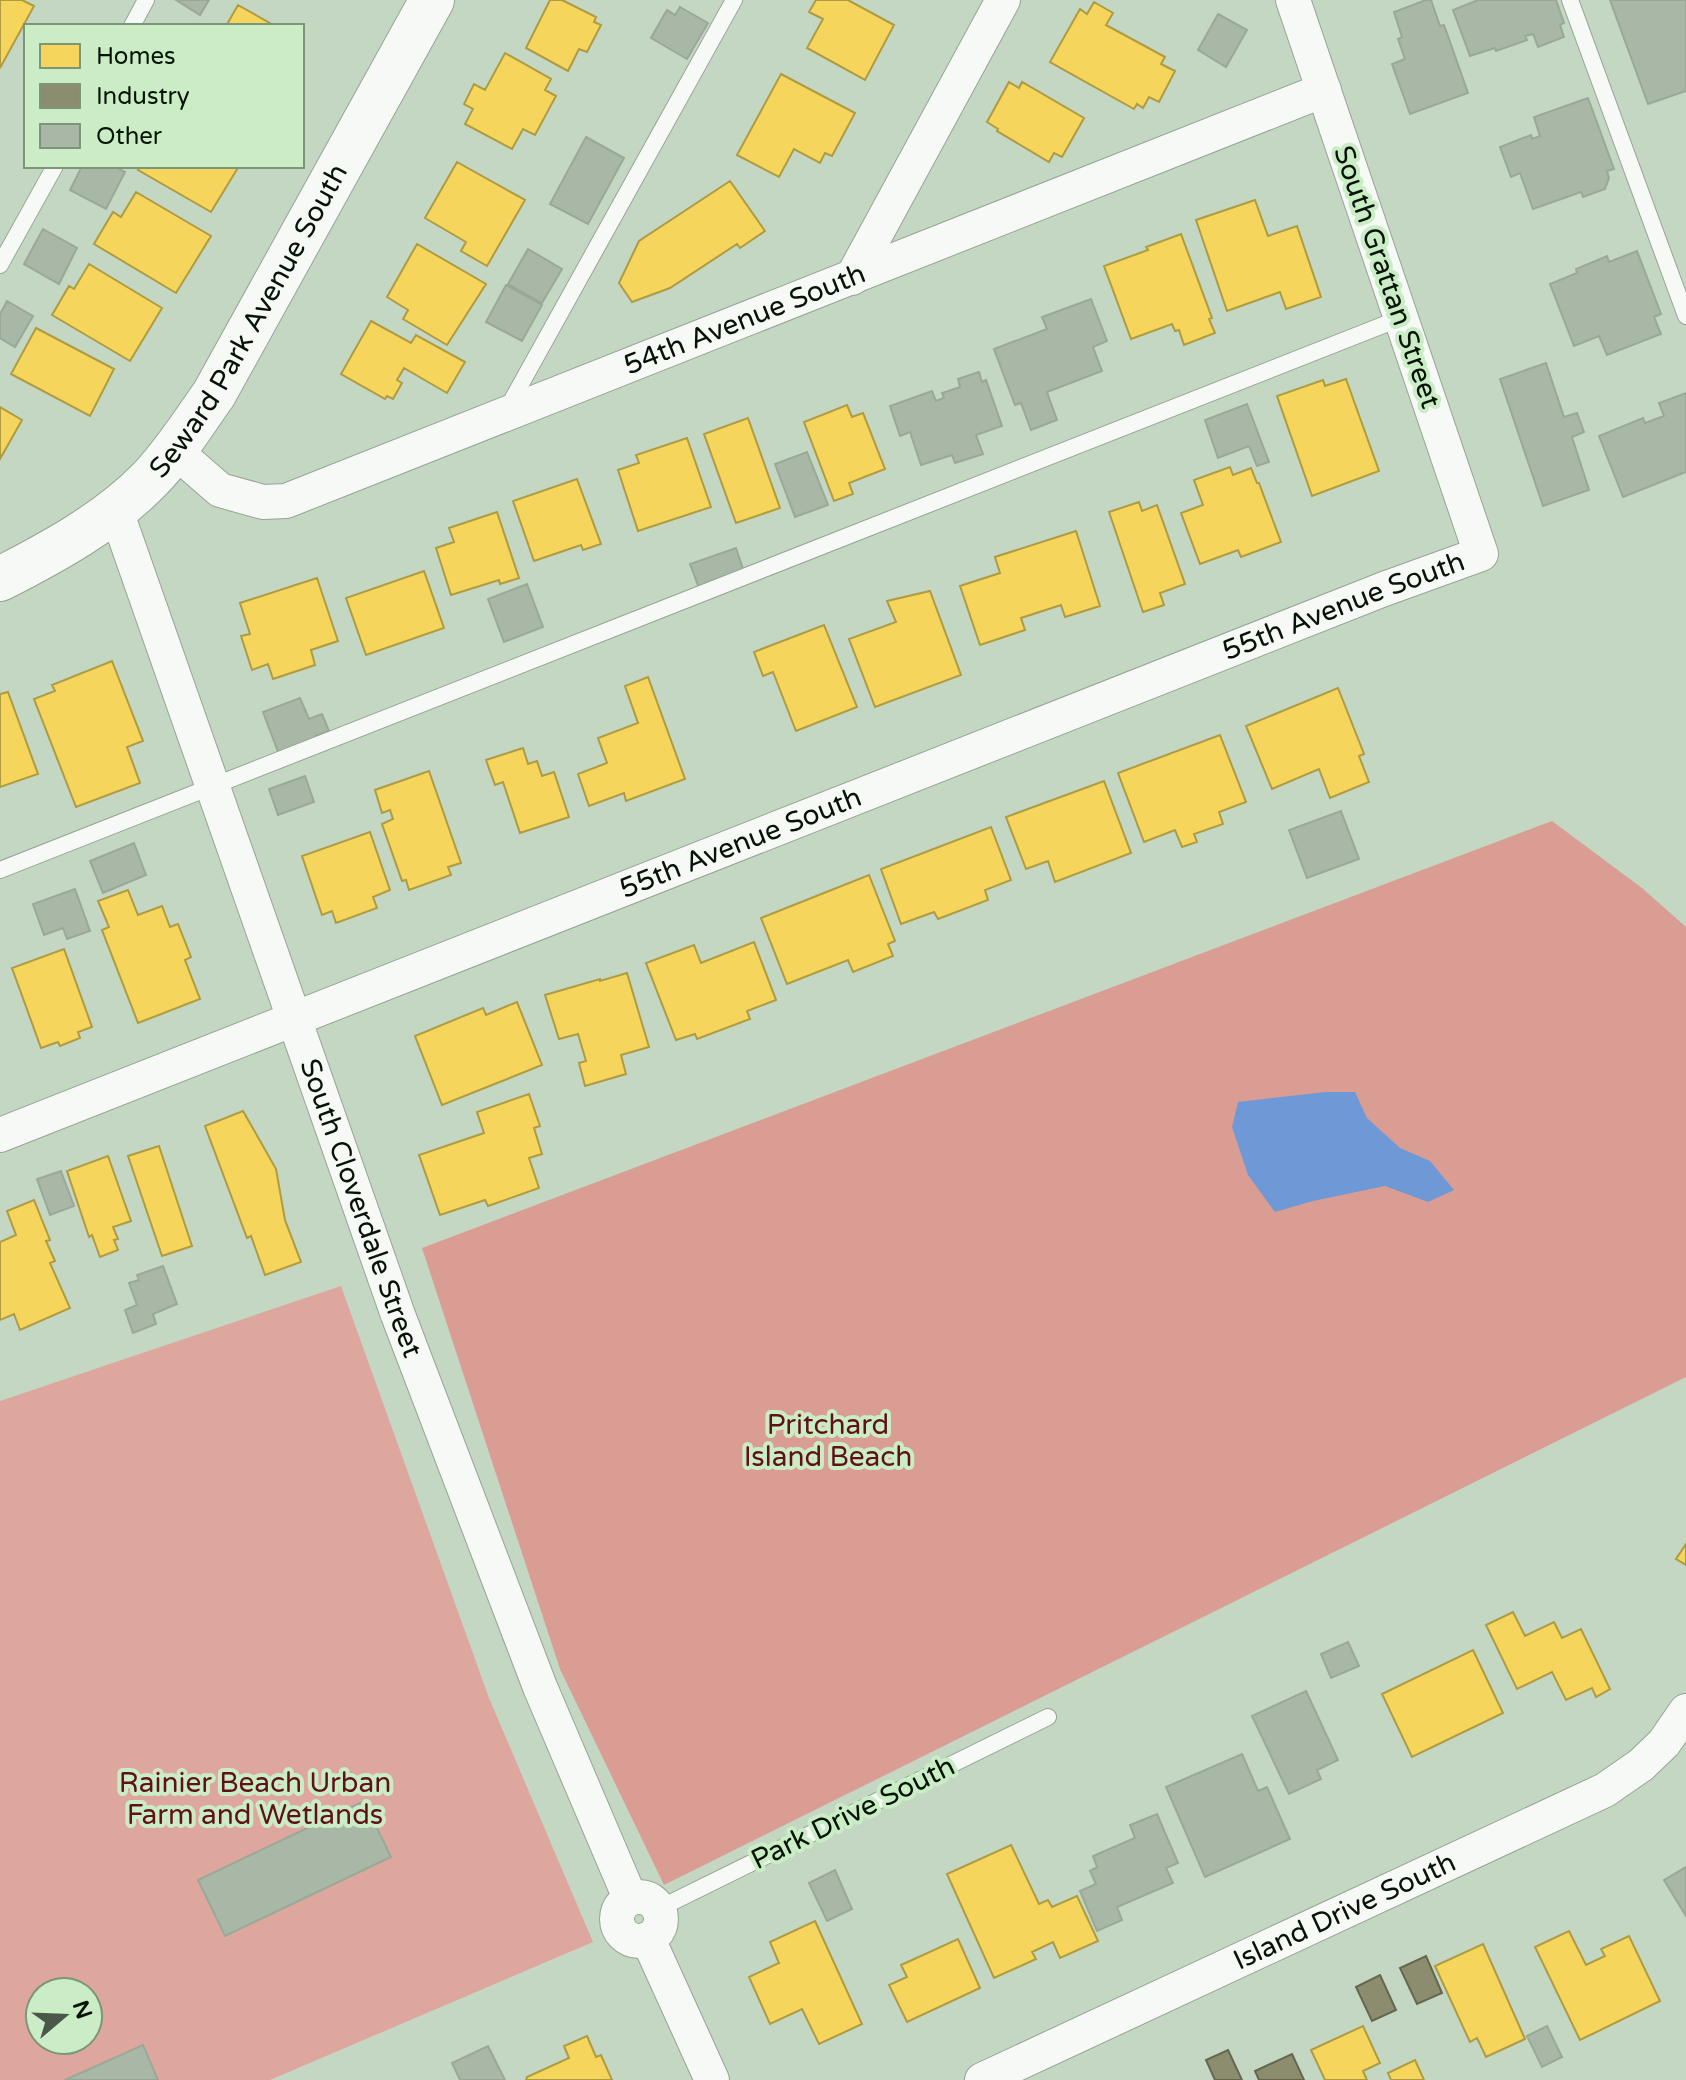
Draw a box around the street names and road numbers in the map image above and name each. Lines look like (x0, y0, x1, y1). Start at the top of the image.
street label: South Grattan Street (1326, 141, 1448, 413)
street label: Seward Park Avenue South (142, 158, 355, 485)
street label: 54th Avenue South (619, 256, 870, 382)
street label: 55th Avenue South (1218, 544, 1469, 668)
street label: 55th Avenue South (615, 780, 866, 906)
street label: South Cloverdale Street (293, 1054, 430, 1362)
street label: Park Drive South (746, 1749, 960, 1877)
street label: Island Drive South (1228, 1845, 1461, 1978)

